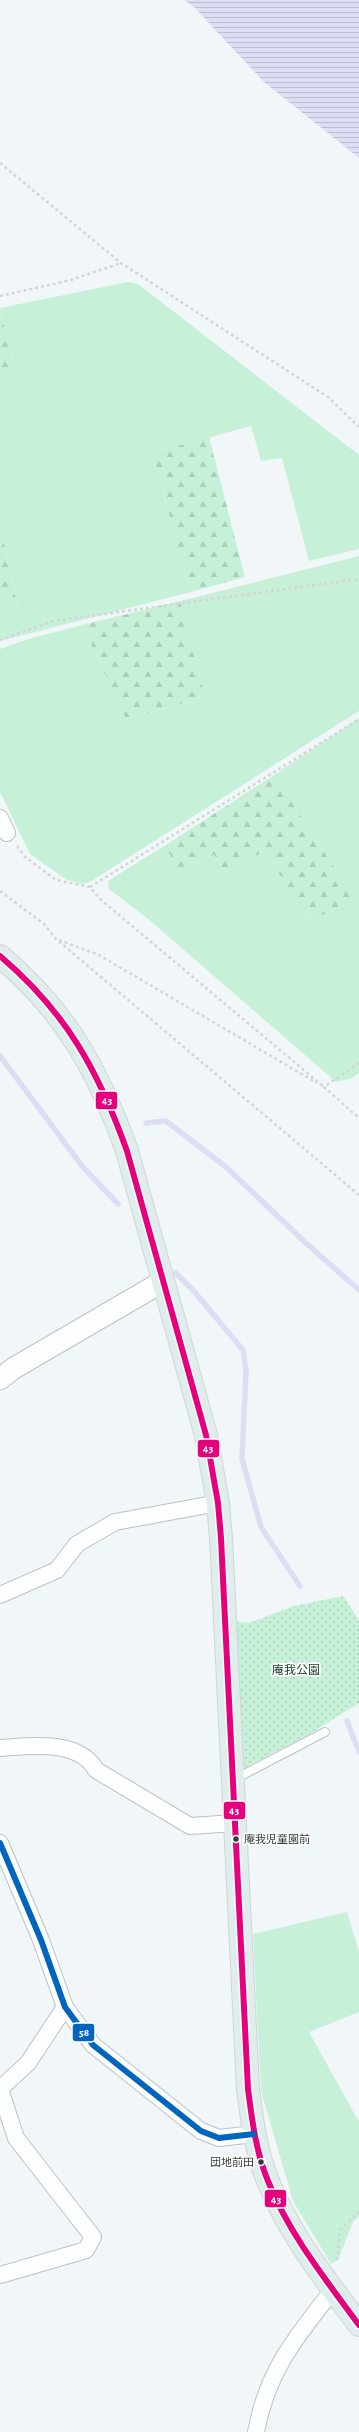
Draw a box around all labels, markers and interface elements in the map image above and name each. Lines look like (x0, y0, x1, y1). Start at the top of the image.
line badge: 43 (95, 1091, 118, 1110)
text: 43 (102, 1095, 112, 1106)
line badge: 43 (197, 1439, 220, 1458)
text: 43 (203, 1443, 213, 1454)
park label: 庵我公園 (272, 1663, 320, 1676)
line badge: 43 (223, 1801, 246, 1820)
text: 43 (229, 1805, 239, 1816)
place label: 庵我児童園前 (244, 1833, 310, 1845)
marker: 庵我児童園前 (231, 1834, 241, 1844)
line badge: 58 (72, 2023, 95, 2042)
text: 58 (79, 2027, 89, 2038)
place label: 団地前田 (210, 2156, 254, 2168)
marker: 団地前田 (256, 2157, 266, 2167)
line badge: 43 (264, 2189, 287, 2208)
text: 43 (271, 2194, 281, 2205)

